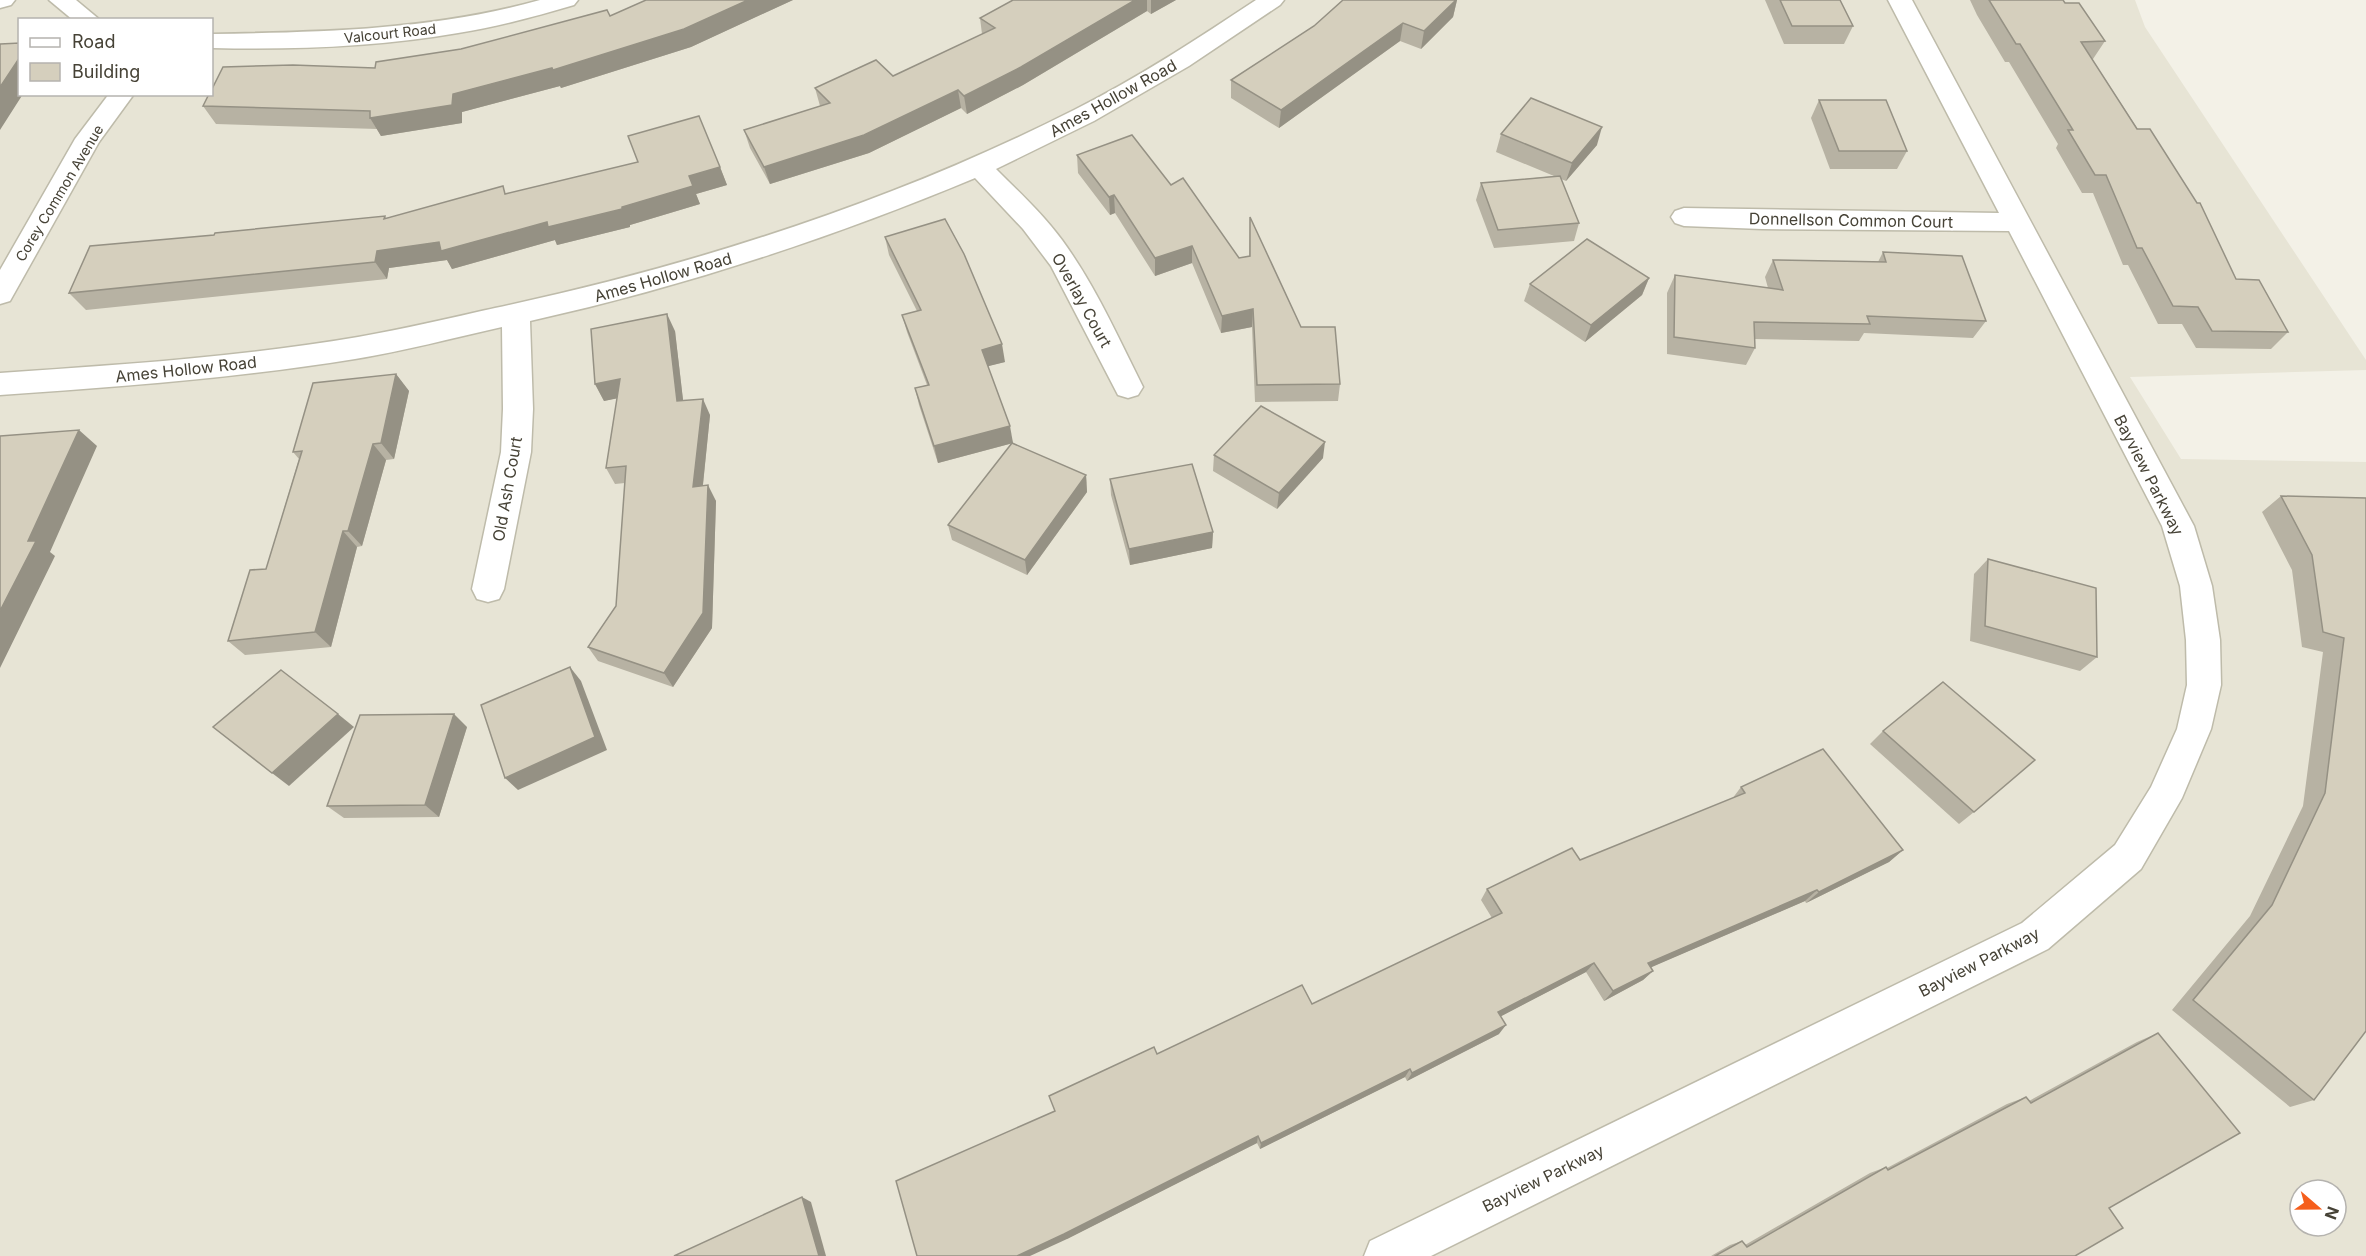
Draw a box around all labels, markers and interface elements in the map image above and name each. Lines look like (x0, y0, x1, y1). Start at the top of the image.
legend (18, 18, 213, 96)
street label: Valcourt Road (343, 20, 437, 46)
text: Road (72, 31, 115, 52)
street label: Ames Hollow Road (1046, 55, 1180, 141)
text: Building (72, 61, 140, 82)
street label: Corey Common Avenue (11, 122, 107, 264)
street label: Donnellson Common Court (1749, 208, 1953, 232)
street label: Ames Hollow Road (592, 248, 734, 306)
street label: Overlay Court (1048, 249, 1116, 351)
street label: Ames Hollow Road (114, 352, 258, 386)
street label: Bayview Parkway (2110, 411, 2188, 539)
street label: Old Ash Court (488, 435, 526, 543)
street label: Bayview Parkway (1915, 923, 2043, 1001)
street label: Bayview Parkway (1479, 1140, 1607, 1216)
north arrow (2288, 1178, 2348, 1238)
text: N (2321, 1204, 2344, 1222)

